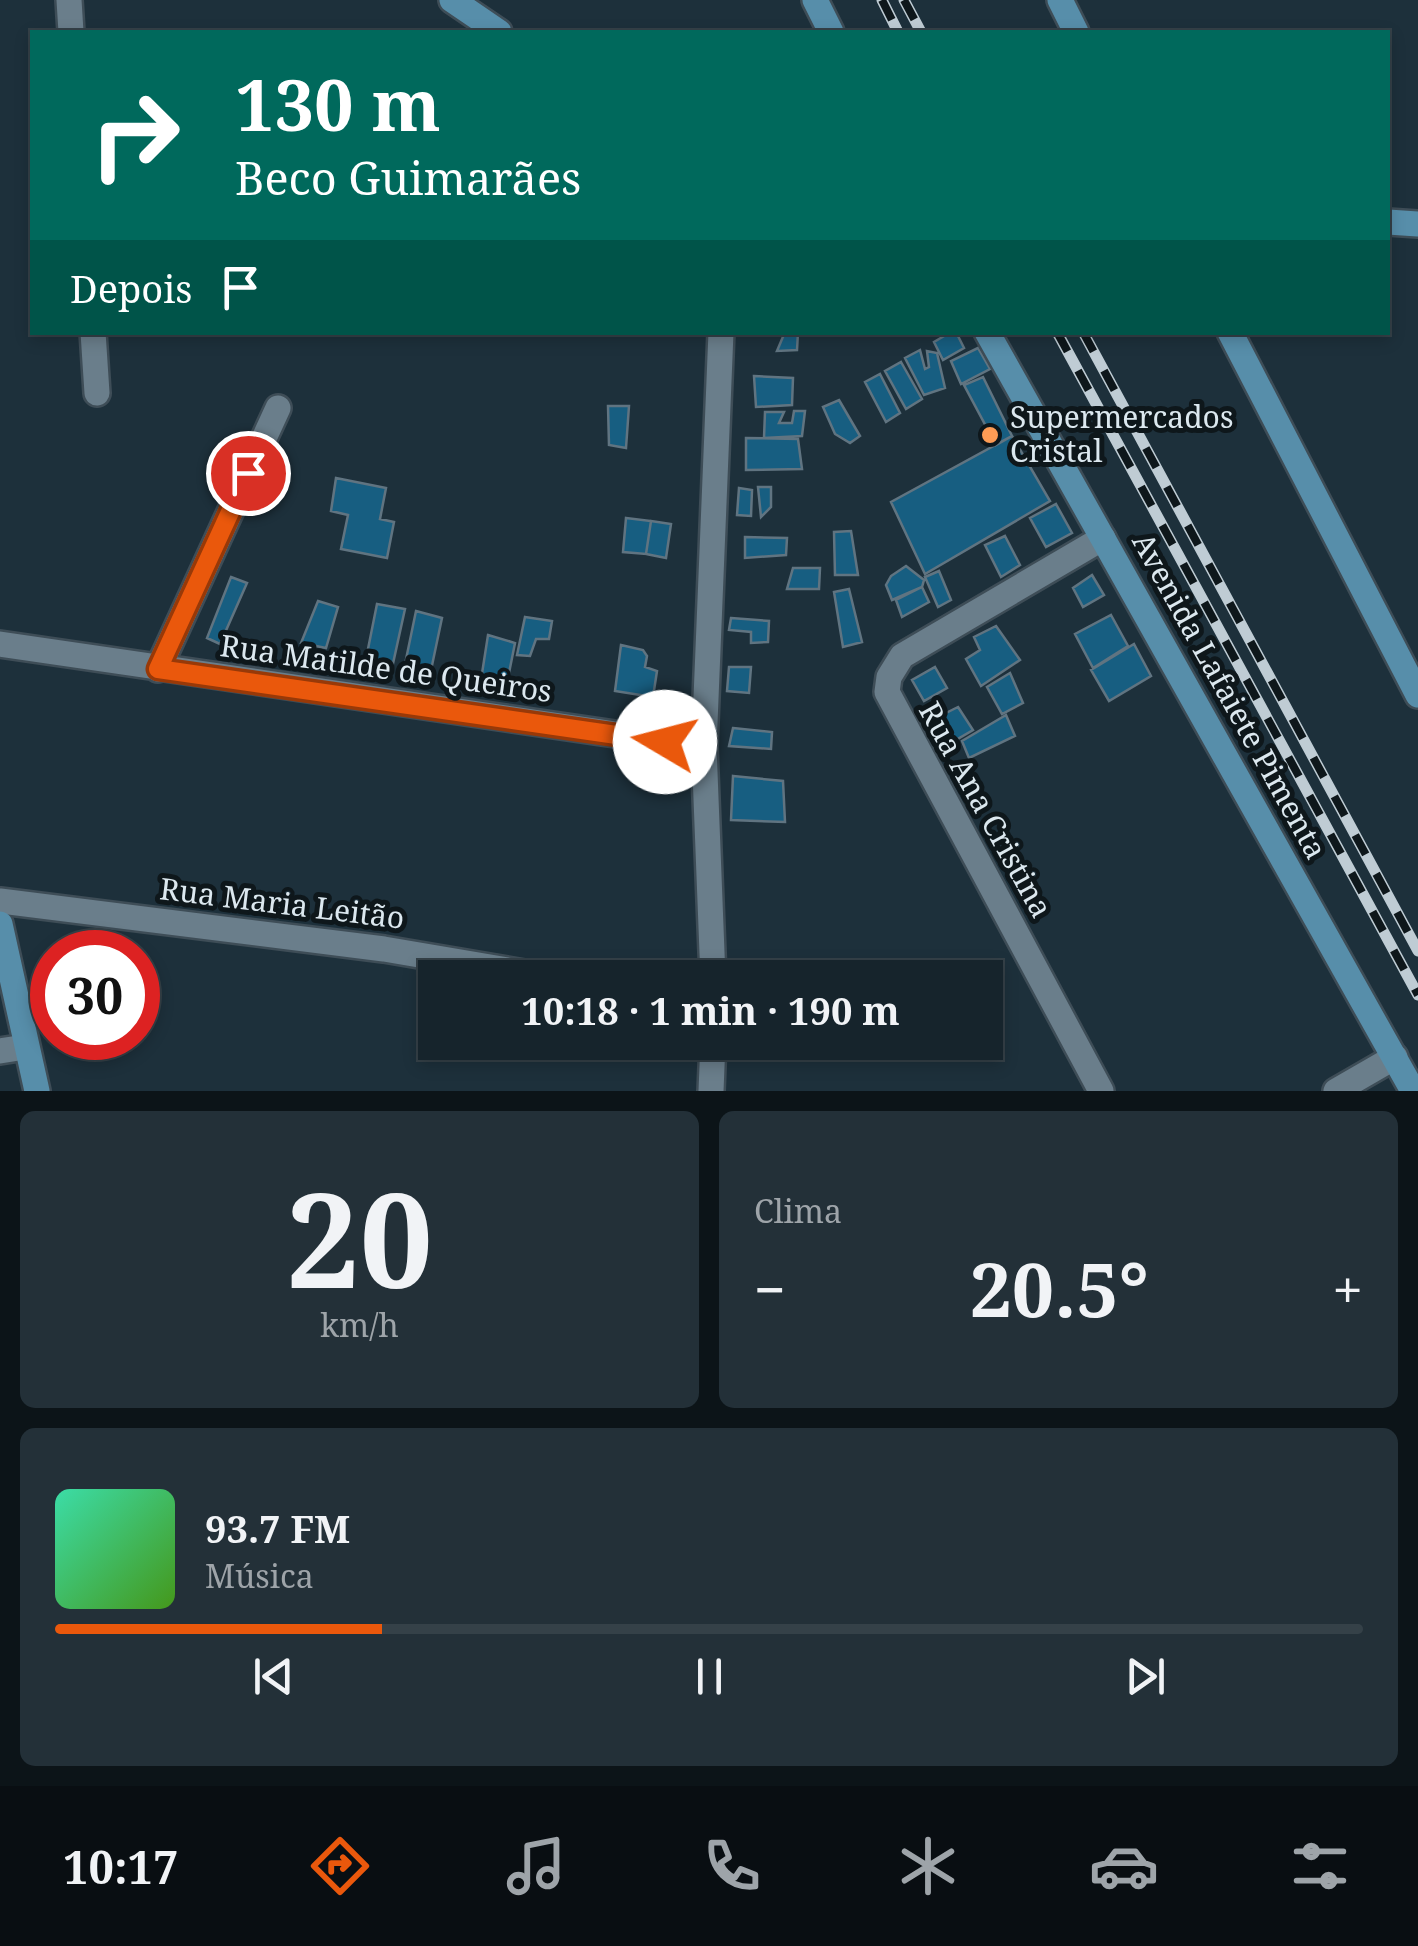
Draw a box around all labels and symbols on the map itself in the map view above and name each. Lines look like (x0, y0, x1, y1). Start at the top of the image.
place label: Supermercados Cristal (1010, 396, 1233, 471)
marker: Supermercados Cristal (979, 424, 1001, 446)
pin (206, 431, 291, 516)
street label: Avenida Lafaiete Pimenta (1123, 525, 1337, 866)
street label: Rua Matilde de Queiros (218, 624, 555, 711)
position arrow (613, 690, 717, 794)
street label: Rua Ana Cristina (910, 694, 1063, 924)
street label: Rua Maria Leitão (158, 867, 407, 938)
speed limit sign: 30 (30, 930, 160, 1060)

